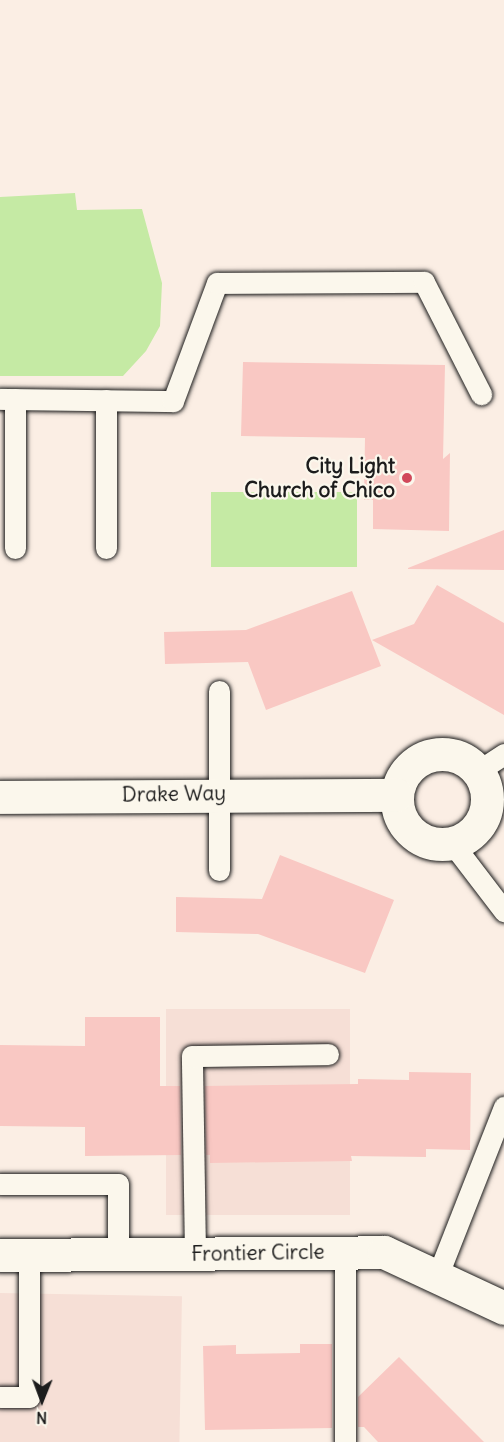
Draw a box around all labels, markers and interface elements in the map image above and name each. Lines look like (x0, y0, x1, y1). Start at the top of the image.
place label: City Light Church of Chico (244, 453, 395, 503)
marker: City Light Church of Chico (400, 471, 414, 485)
street label: Drake Way (122, 780, 226, 808)
street label: Frontier Circle (191, 1239, 325, 1267)
north arrow (12, 1370, 72, 1430)
text: N (36, 1408, 47, 1428)

